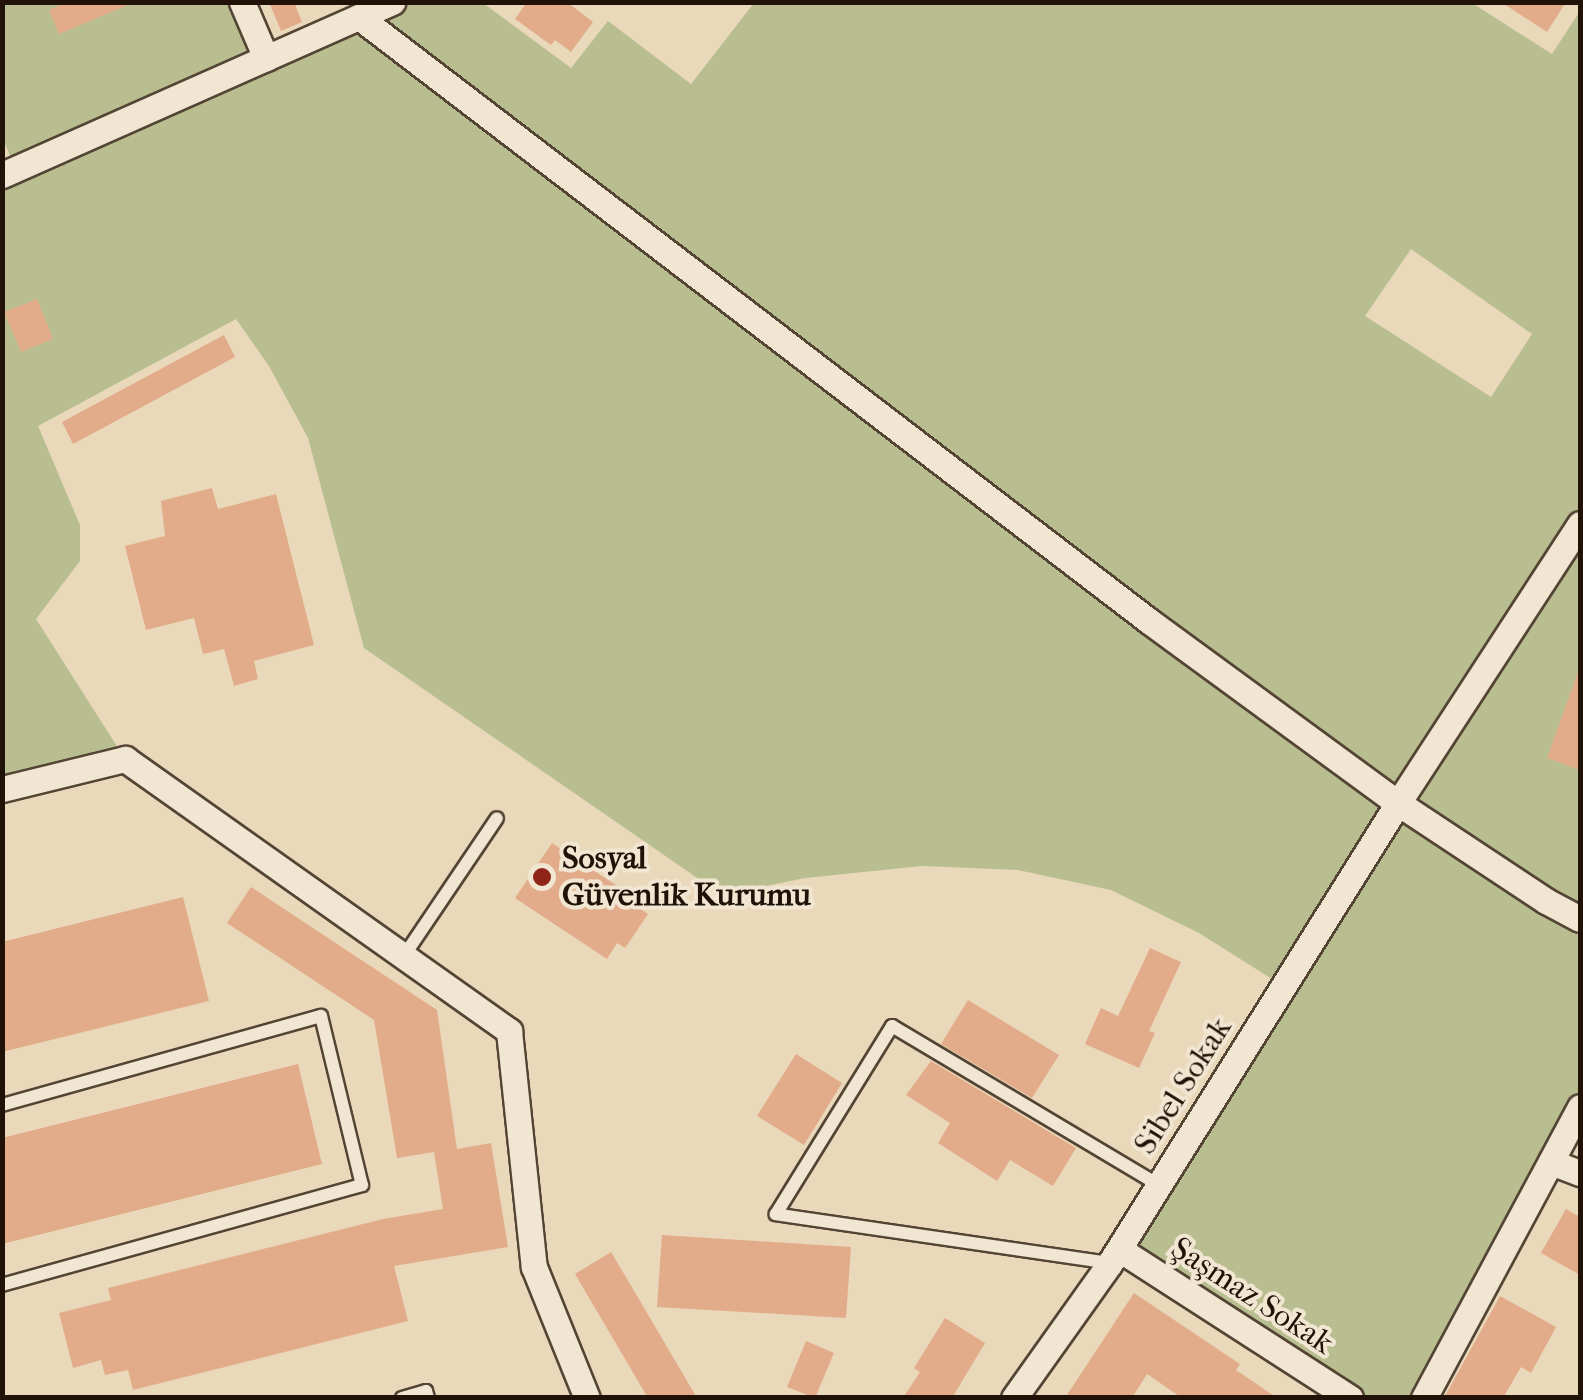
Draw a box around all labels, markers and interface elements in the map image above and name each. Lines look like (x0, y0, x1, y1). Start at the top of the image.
place label: Sosyal Güvenlik Kurumu (562, 840, 811, 915)
marker: Sosyal Güvenlik Kurumu (531, 866, 553, 888)
street label: Sibel Sokak (1126, 1011, 1240, 1161)
street label: Şaşmaz Sokak (1164, 1229, 1340, 1363)

